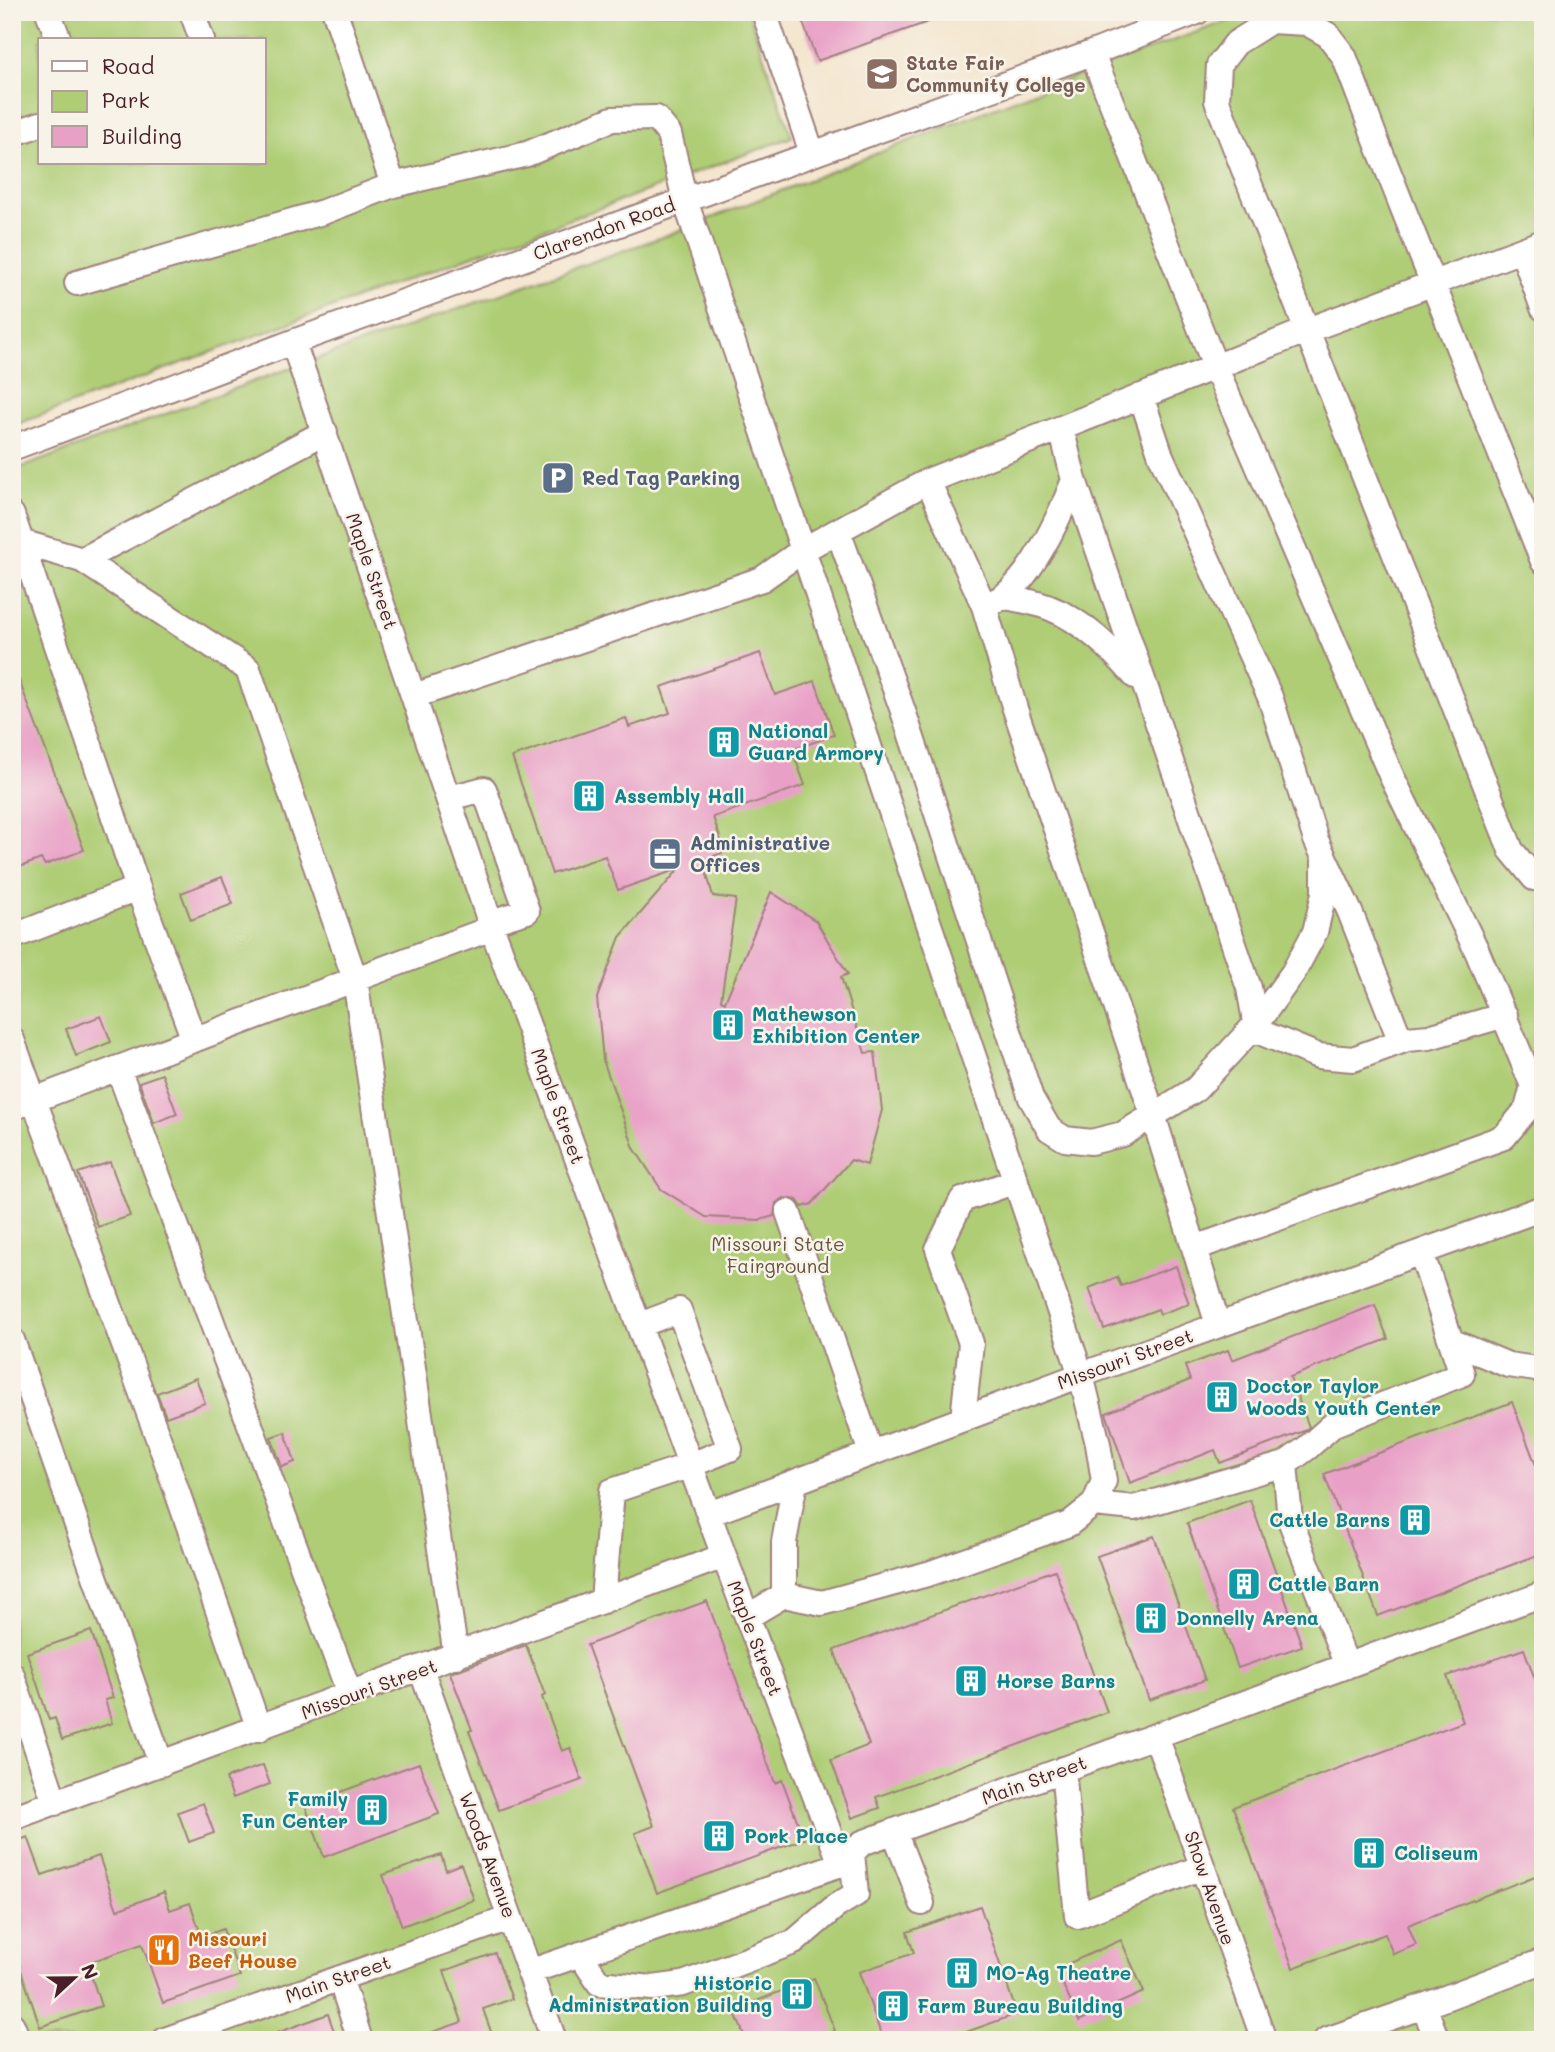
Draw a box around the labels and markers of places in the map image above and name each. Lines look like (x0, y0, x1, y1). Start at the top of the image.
place label: State Fair Community College (906, 50, 1085, 97)
school or university icon: State Fair Community College (863, 55, 901, 93)
parking icon: Red Tag Parking (539, 459, 577, 497)
place label: Red Tag Parking (582, 465, 740, 490)
place label: National Guard Armory (748, 718, 884, 765)
building icon: National Guard Armory (705, 723, 743, 761)
building icon: Assembly Hall (570, 777, 608, 815)
place label: Assembly Hall (614, 783, 744, 808)
place label: Administrative Offices (690, 830, 830, 877)
office icon: Administrative Offices (646, 835, 684, 873)
place label: Mathewson Exhibition Center (752, 1001, 920, 1048)
building icon: Mathewson Exhibition Center (709, 1006, 747, 1044)
place label: Doctor Taylor Woods Youth Center (1246, 1373, 1441, 1420)
building icon: Doctor Taylor Woods Youth Center (1203, 1378, 1241, 1416)
building icon: Cattle Barns (1396, 1501, 1434, 1539)
place label: Cattle Barns (1269, 1507, 1390, 1532)
building icon: Cattle Barn (1225, 1565, 1263, 1603)
place label: Cattle Barn (1268, 1571, 1379, 1596)
building icon: Donnelly Arena (1132, 1599, 1170, 1637)
place label: Donnelly Arena (1176, 1605, 1319, 1630)
building icon: Horse Barns (952, 1662, 990, 1700)
place label: Horse Barns (996, 1668, 1115, 1693)
place label: Family Fun Center (241, 1786, 348, 1833)
building icon: Family Fun Center (353, 1791, 391, 1829)
building icon: Pork Place (700, 1817, 738, 1855)
place label: Pork Place (744, 1823, 848, 1848)
building icon: Coliseum (1350, 1834, 1388, 1872)
place label: Coliseum (1394, 1840, 1478, 1865)
place label: Missouri Beef House (188, 1926, 297, 1973)
restaurant icon: Missouri Beef House (145, 1931, 183, 1969)
building icon: MO-Ag Theatre (943, 1954, 981, 1992)
place label: MO-Ag Theatre (986, 1960, 1131, 1985)
place label: Historic Administration Building (548, 1970, 772, 2017)
building icon: Historic Administration Building (778, 1975, 816, 2013)
building icon: Farm Bureau Building (874, 1987, 912, 2025)
place label: Farm Bureau Building (917, 1993, 1123, 2018)

